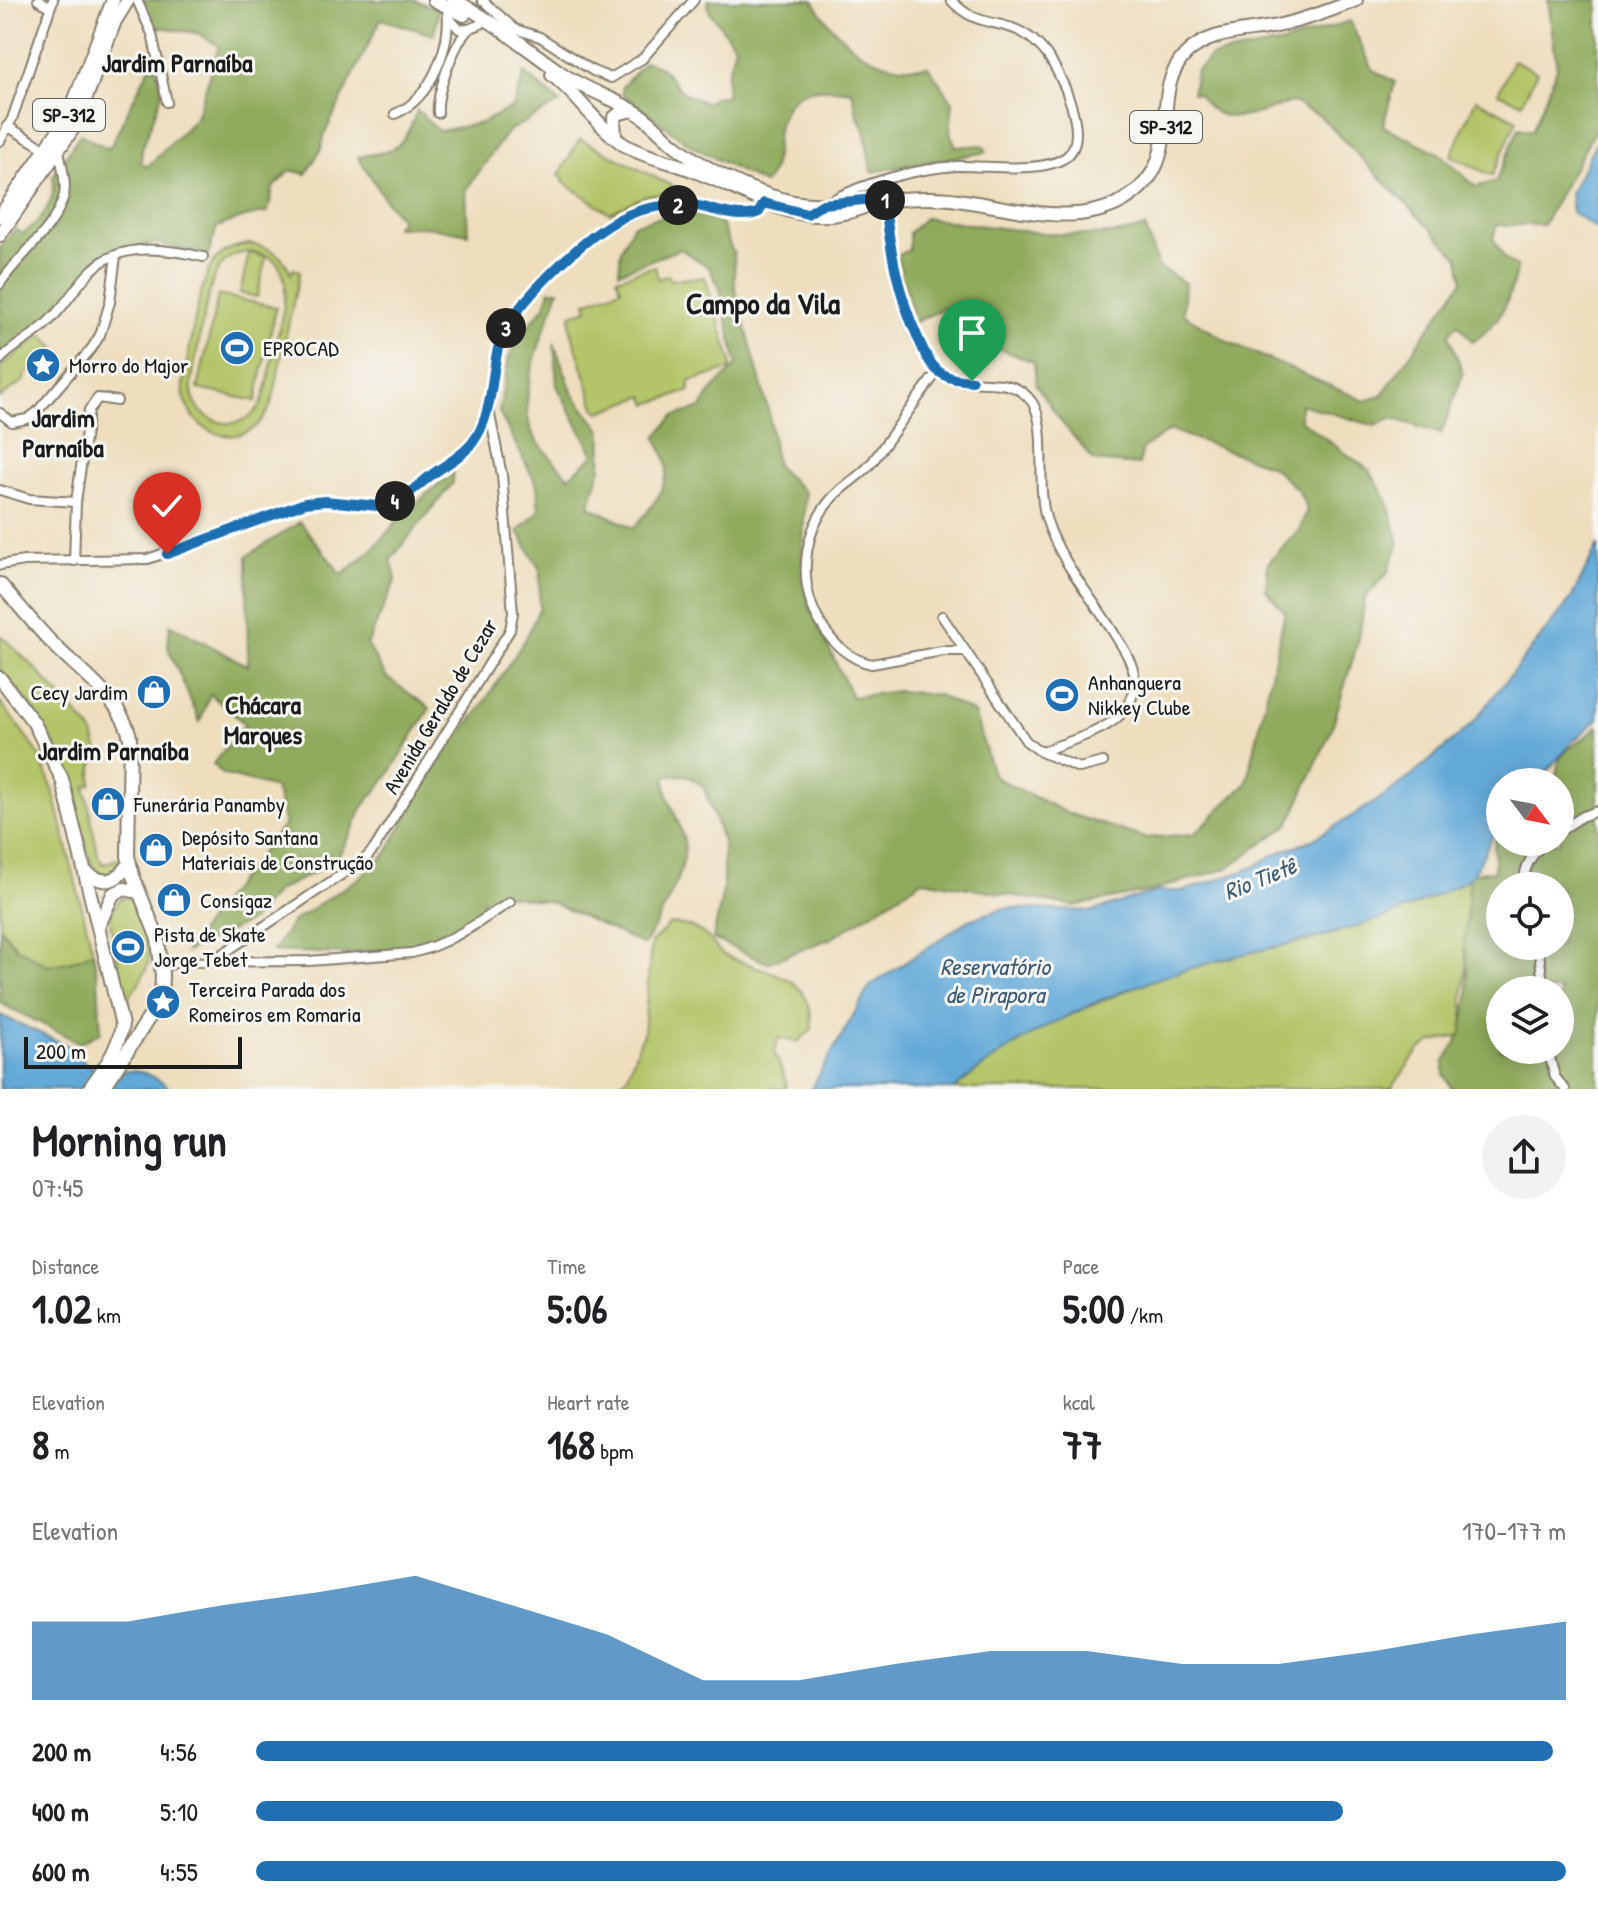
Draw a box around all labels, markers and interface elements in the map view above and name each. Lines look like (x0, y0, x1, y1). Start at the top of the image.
district label: Jardim Parnaíba (102, 45, 253, 80)
road number: SP-312 (33, 99, 105, 131)
road number: SP-312 (1130, 111, 1202, 143)
pin: 1 (865, 180, 905, 220)
pin: 2 (658, 185, 698, 225)
text: 1 (881, 185, 889, 215)
text: 2 (673, 190, 683, 220)
district label: Campo da Vila (686, 283, 840, 324)
pin (938, 299, 1006, 381)
pin: 3 (486, 308, 526, 348)
icon: arrive (950, 311, 994, 355)
text: 3 (501, 313, 511, 343)
sports icon: EPROCAD (218, 329, 256, 367)
place label: EPROCAD (263, 333, 339, 363)
place icon: Morro do Major (24, 346, 62, 384)
place label: Morro do Major (69, 350, 189, 380)
district label: Jardim Parnaíba (22, 400, 104, 465)
pin (133, 472, 201, 554)
pin: 4 (375, 481, 415, 521)
icon: check (145, 484, 189, 528)
text: 4 (391, 486, 399, 516)
street label: Avenida Geraldo de Cezar (376, 612, 505, 799)
place label: Anhanguera Nikkey Clube (1088, 667, 1191, 722)
shop icon: Cecy Jardim (135, 673, 173, 711)
sports icon: Anhanguera Nikkey Clube (1043, 676, 1081, 714)
place label: Cecy Jardim (31, 677, 128, 707)
district label: Chácara Marques (224, 687, 302, 753)
district label: Jardim Parnaíba (38, 733, 189, 768)
north arrow (1486, 768, 1574, 856)
map controls (1486, 768, 1574, 1064)
shop icon: Funerária Panamby (89, 785, 127, 823)
place label: Funerária Panamby (133, 789, 285, 819)
place label: Depósito Santana Materiais de Construção (182, 822, 373, 877)
shop icon: Depósito Santana Materiais de Construção (137, 831, 175, 869)
water label: Rio Tietê (1219, 849, 1302, 907)
button: locate (1486, 872, 1574, 960)
shop icon: Consigaz (155, 881, 193, 919)
place label: Consigaz (200, 885, 272, 915)
place label: Pista de Skate Jorge Tebet (154, 919, 266, 974)
sports icon: Pista de Skate Jorge Tebet (109, 928, 147, 966)
water label: Reservatório de Pirapora (940, 950, 1052, 1011)
place label: Terceira Parada dos Romeiros em Romaria (189, 974, 361, 1029)
button: layers (1486, 976, 1574, 1064)
place icon: Terceira Parada dos Romeiros em Romaria (144, 983, 182, 1021)
scale bar (24, 1033, 242, 1069)
text: 200 m (36, 1036, 86, 1066)
text: Morning run (32, 1110, 227, 1170)
button: share (1482, 1115, 1566, 1199)
text: 07:45 (32, 1170, 83, 1205)
text: Distance (32, 1251, 99, 1281)
text: Time (547, 1251, 586, 1281)
text: Pace (1063, 1251, 1099, 1281)
text: 1.02 (32, 1281, 92, 1335)
text: 5:06 (547, 1281, 607, 1335)
text: 5:00 (1063, 1281, 1125, 1335)
text: km (92, 1300, 121, 1330)
text: /km (1125, 1300, 1163, 1330)
text: Elevation (32, 1387, 105, 1417)
text: Heart rate (547, 1387, 630, 1417)
text: kcal (1063, 1387, 1095, 1417)
text: 8 (32, 1417, 49, 1471)
text: 168 (547, 1417, 595, 1471)
text: 77 (1063, 1417, 1102, 1471)
text: m (49, 1436, 69, 1466)
text: bpm (595, 1436, 634, 1466)
text: Elevation (32, 1513, 118, 1548)
text: 170–177 m (1462, 1513, 1566, 1548)
text: 200 m (32, 1734, 91, 1769)
text: 4:56 (160, 1734, 197, 1769)
text: 400 m (32, 1794, 89, 1829)
text: 5:10 (160, 1794, 198, 1829)
text: 600 m (32, 1854, 89, 1889)
text: 4:55 (160, 1854, 198, 1889)

